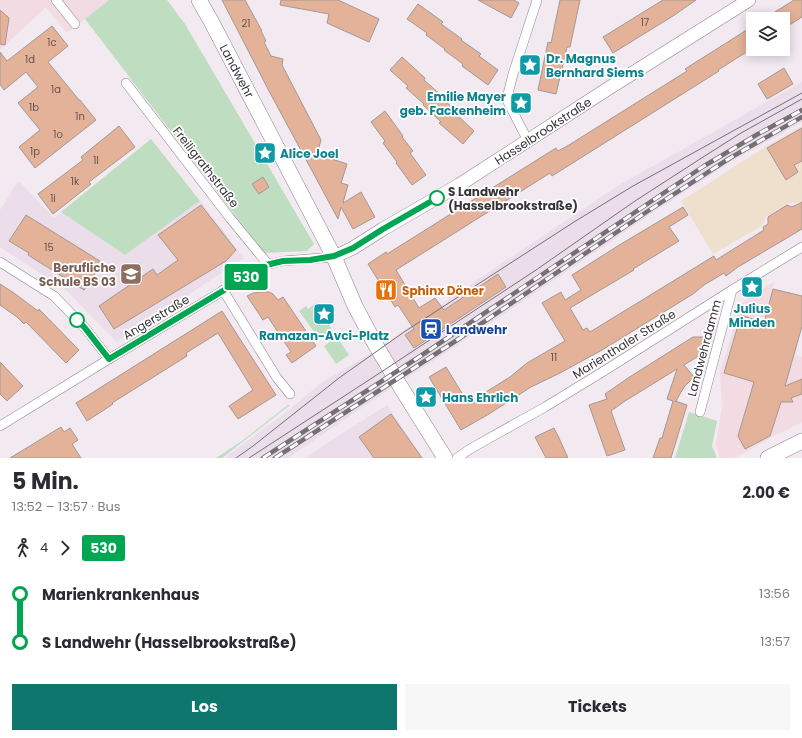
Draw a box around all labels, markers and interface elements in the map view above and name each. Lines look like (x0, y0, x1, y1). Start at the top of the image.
map controls (746, 12, 790, 56)
button: layers (746, 12, 790, 56)
house number: 17 (641, 15, 650, 30)
house number: 21 (242, 16, 250, 31)
house number: 1c (47, 35, 57, 50)
street label: Landwehr (216, 41, 258, 101)
place label: Dr. Magnus Bernhard Siems (546, 50, 645, 81)
house number: 1d (25, 52, 35, 67)
place icon: Dr. Magnus Bernhard Siems (517, 52, 543, 78)
house number: 1a (51, 82, 61, 97)
place label: Emilie Mayer geb. Fackenheim (400, 88, 506, 119)
place icon: Emilie Mayer geb. Fackenheim (508, 90, 534, 116)
street label: Hasselbrookstraße (491, 93, 595, 169)
house number: 1b (29, 100, 39, 115)
house number: 1n (75, 109, 85, 124)
street label: Freiligrathstraße (169, 123, 243, 211)
house number: 1o (53, 127, 63, 142)
place icon: Alice Joel (252, 140, 278, 166)
house number: 1p (30, 144, 40, 159)
place label: Alice Joel (280, 145, 339, 162)
house number: 1l (93, 153, 99, 168)
house number: 1k (71, 174, 80, 189)
place label: S Landwehr (Hasselbrookstraße) (448, 183, 578, 214)
marker: S Landwehr (Hasselbrookstraße) (429, 190, 445, 206)
house number: 1i (50, 191, 56, 206)
house number: 15 (44, 240, 54, 255)
place label: Berufliche Schule BS 03 (39, 259, 117, 290)
school or university icon: Berufliche Schule BS 03 (118, 261, 144, 287)
line badge: 530 (223, 264, 269, 290)
text: 530 (233, 267, 259, 287)
place icon: Julius Minden (739, 274, 765, 300)
restaurant icon: Sphinx Döner (373, 277, 399, 303)
place label: Sphinx Döner (402, 282, 484, 299)
street label: Angerstraße (120, 290, 192, 344)
street label: Landwehrdamm (683, 298, 725, 398)
place label: Julius Minden (729, 300, 775, 331)
place icon: Ramazan-Avci-Platz (311, 301, 337, 327)
street label: Marienthaler Straße (569, 305, 679, 383)
unlabelled marker (69, 312, 85, 328)
station icon: Landwehr (418, 316, 444, 342)
place label: Landwehr (446, 321, 507, 338)
place label: Ramazan-Avci-Platz (259, 327, 389, 344)
house number: 11 (551, 350, 557, 365)
place icon: Hans Ehrlich (413, 384, 439, 410)
place label: Hans Ehrlich (442, 389, 518, 406)
text: 5 Min. (12, 466, 79, 497)
text: 2.00 € (743, 482, 790, 503)
text: 13:52 – 13:57 · Bus (12, 497, 121, 516)
icon: walk (12, 537, 34, 559)
icon: forward (54, 537, 76, 559)
text: 4 (40, 538, 48, 557)
text: 530 (90, 538, 117, 558)
text: Marienkrankenhaus (42, 584, 200, 605)
text: 13:56 (759, 584, 790, 603)
text: S Landwehr (Hasselbrookstraße) (42, 632, 297, 653)
text: 13:57 (760, 632, 790, 651)
button: Los (12, 684, 397, 730)
button: Tickets (405, 684, 790, 730)

